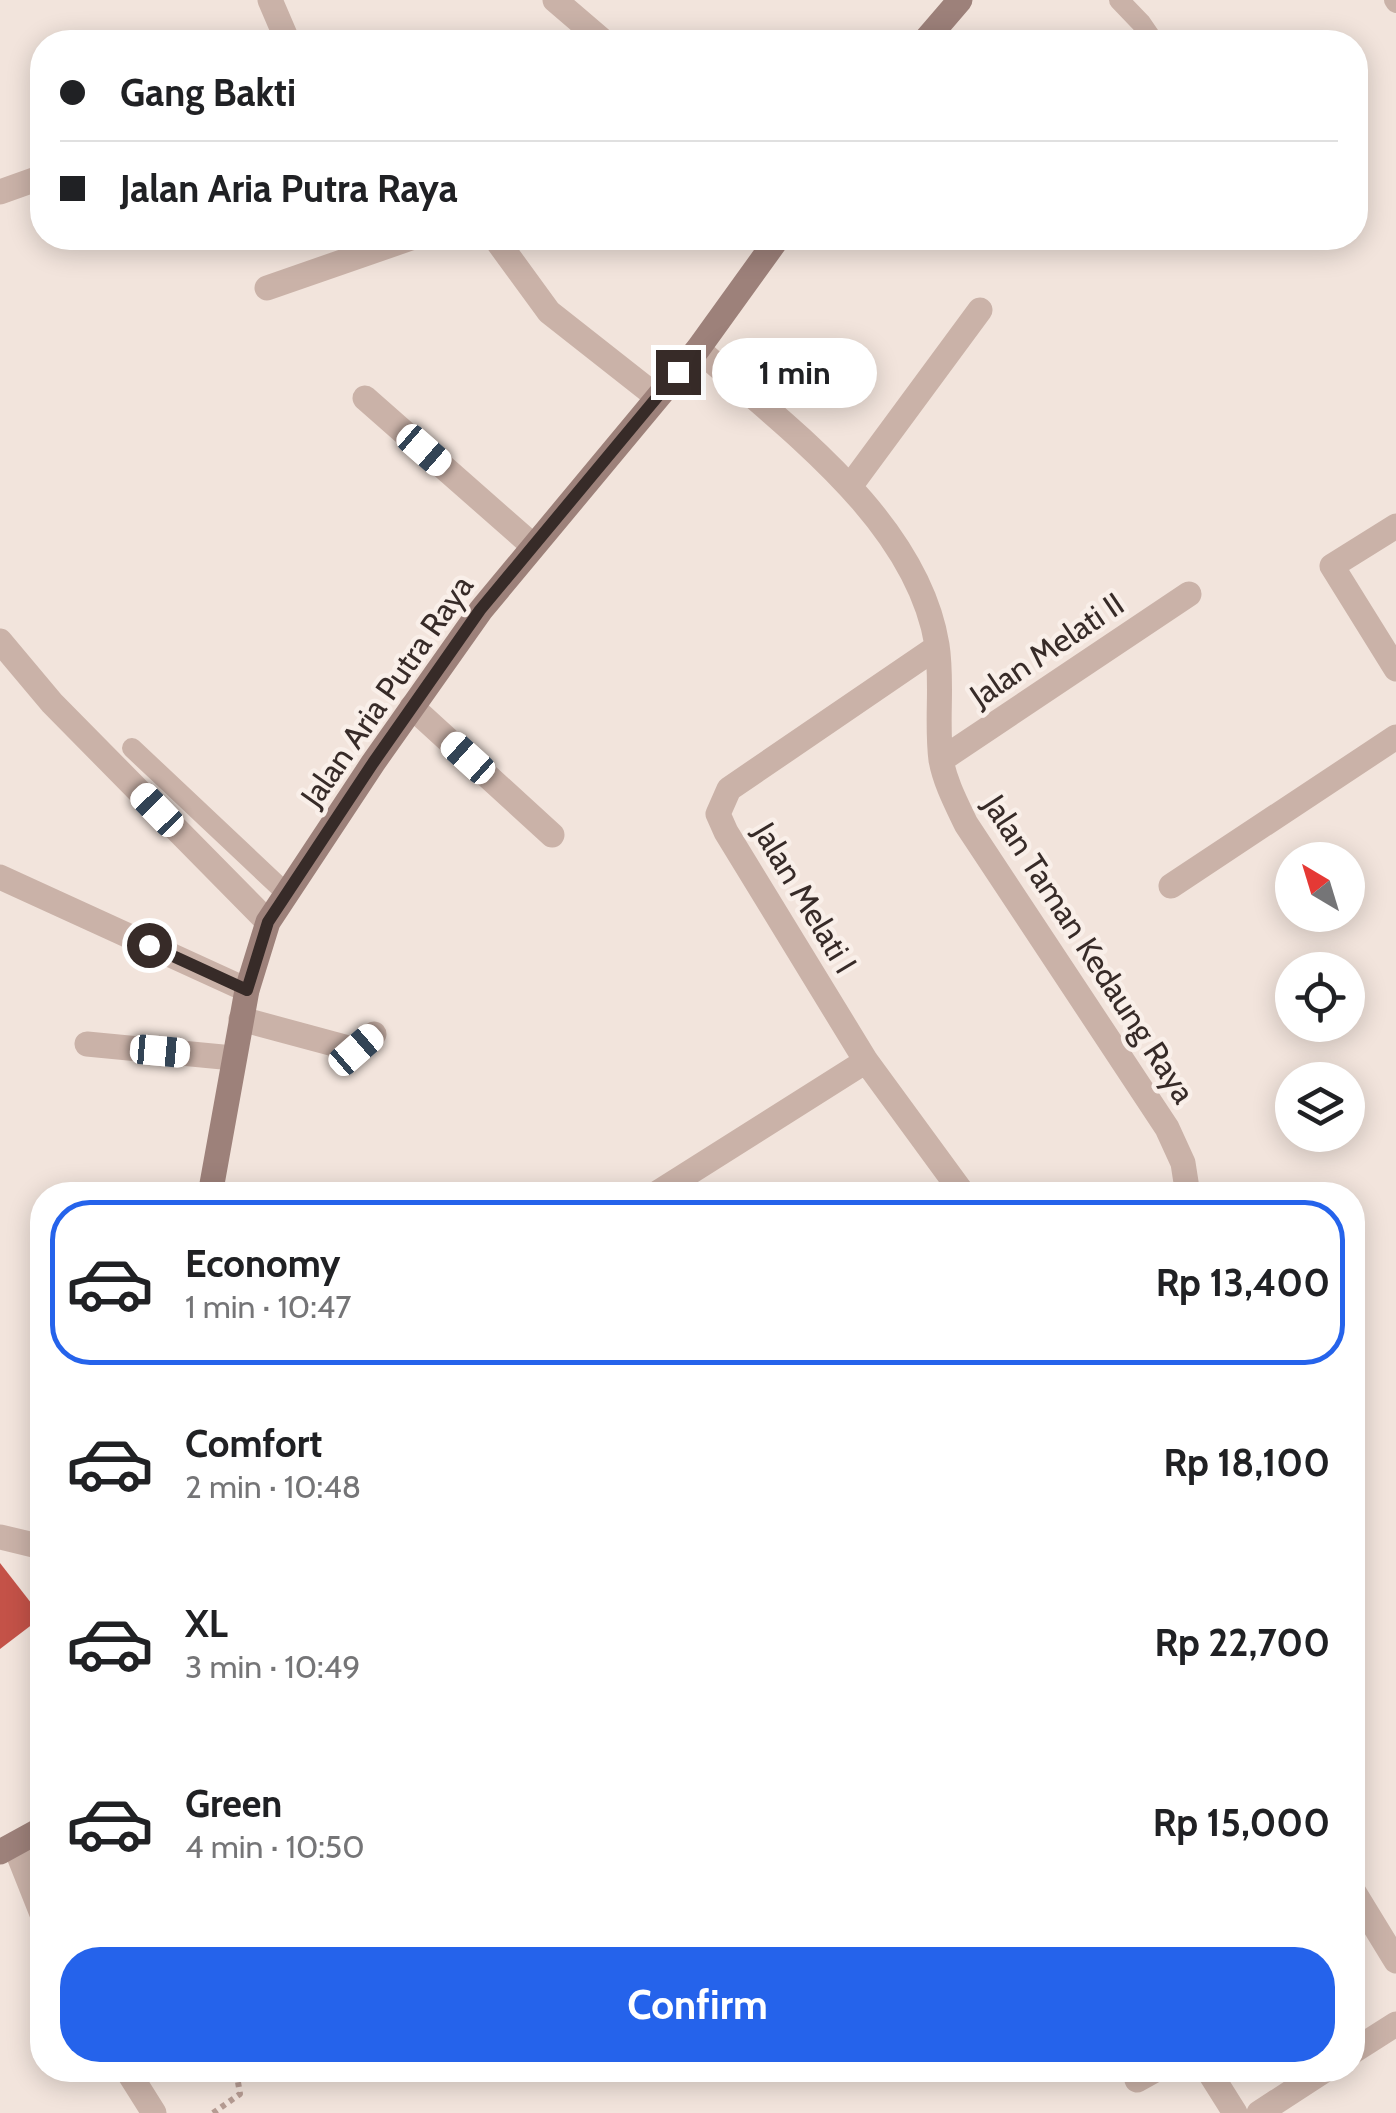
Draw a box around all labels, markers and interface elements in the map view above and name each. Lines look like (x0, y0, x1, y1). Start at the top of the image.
text: Gang Bakti (120, 69, 296, 116)
text: Jalan Aria Putra Raya (120, 165, 458, 212)
callout: 1 min (713, 337, 878, 407)
route end (656, 350, 701, 395)
text: 1 min (758, 353, 831, 392)
car (392, 419, 456, 481)
street label: Jalan Aria Putra Raya (292, 567, 481, 815)
street label: Jalan Melati II (962, 584, 1131, 716)
car (436, 727, 500, 789)
car (125, 778, 189, 842)
street label: Jalan Taman Kedaung Raya (975, 786, 1204, 1111)
street label: Jalan Melati I (745, 815, 866, 980)
north arrow (1275, 842, 1365, 932)
map controls (1275, 842, 1365, 1152)
route start (127, 923, 172, 968)
button: locate (1275, 952, 1365, 1042)
car (324, 1019, 388, 1081)
car (129, 1033, 191, 1069)
button: layers (1275, 1062, 1365, 1152)
icon: car (65, 1238, 155, 1328)
text: Economy (185, 1240, 340, 1287)
text: Rp 13,400 (1156, 1259, 1330, 1306)
text: 1 min · 10:47 (185, 1287, 351, 1326)
icon: car (65, 1418, 155, 1508)
text: Comfort (185, 1420, 322, 1467)
text: Rp 18,100 (1163, 1439, 1330, 1486)
text: 2 min · 10:48 (185, 1467, 361, 1506)
icon: car (65, 1598, 155, 1688)
text: XL (185, 1600, 228, 1647)
text: Rp 22,700 (1155, 1619, 1330, 1666)
text: 3 min · 10:49 (185, 1647, 360, 1686)
icon: car (65, 1778, 155, 1868)
text: Green (185, 1780, 282, 1827)
text: Rp 15,000 (1153, 1799, 1330, 1846)
text: 4 min · 10:50 (185, 1827, 365, 1866)
button: Confirm (60, 1947, 1335, 2062)

